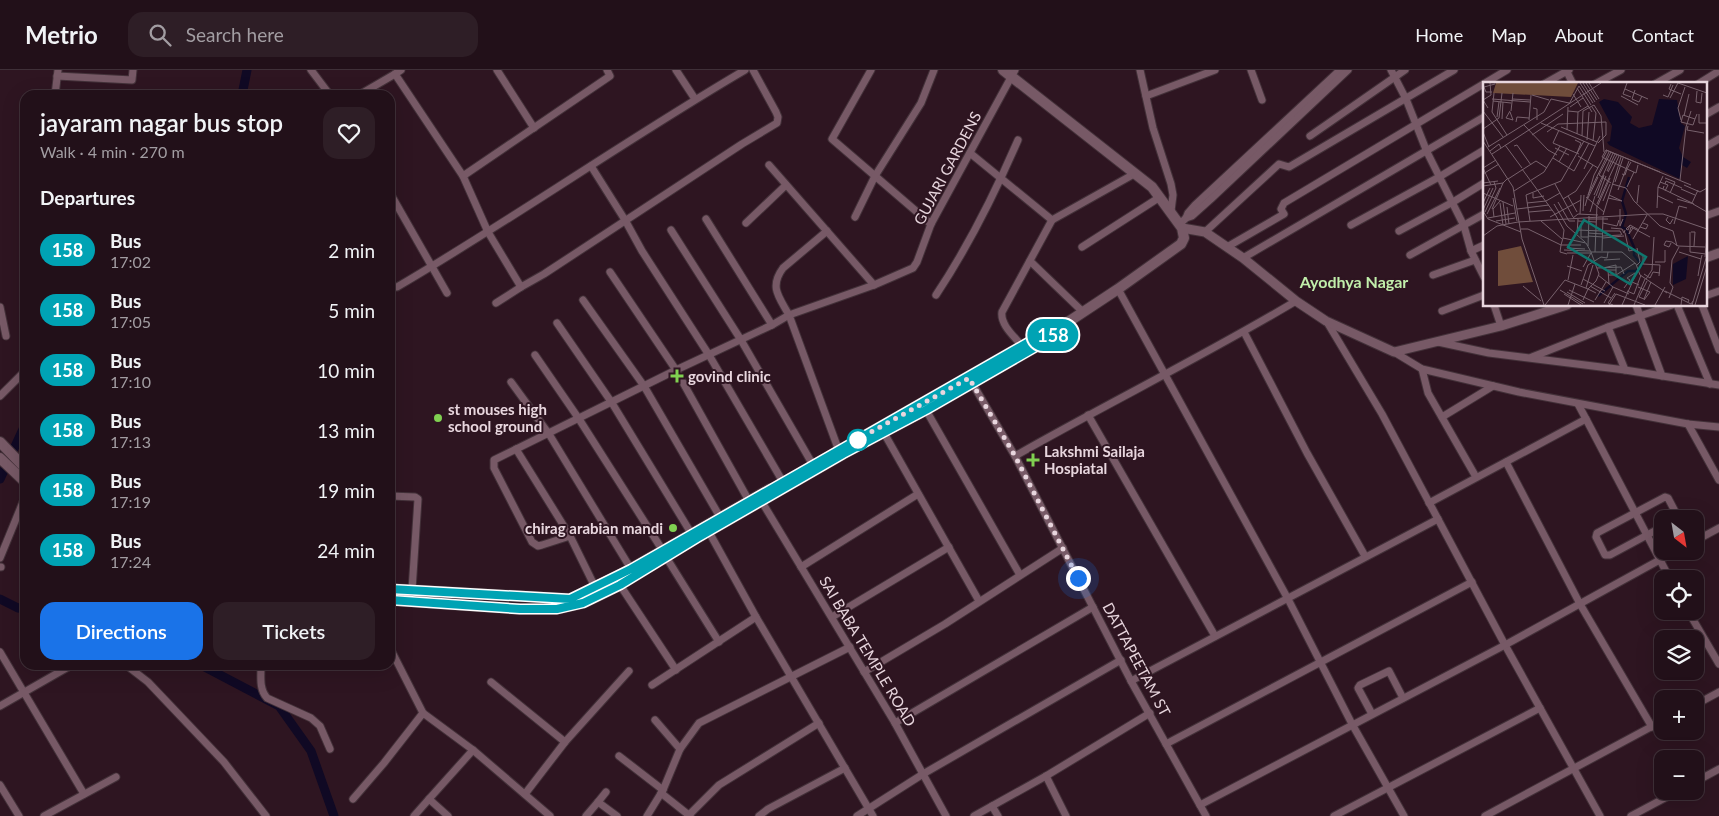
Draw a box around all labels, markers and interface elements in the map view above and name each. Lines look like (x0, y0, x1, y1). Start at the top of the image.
search box (128, 12, 478, 57)
text: Metrio (25, 20, 98, 49)
icon: search (146, 21, 174, 49)
text: Search here (186, 23, 284, 46)
text: Home (1415, 24, 1463, 46)
text: Map (1491, 24, 1527, 46)
text: About (1555, 24, 1604, 46)
text: Contact (1632, 24, 1694, 46)
inset map (1483, 82, 1706, 306)
button: heart (323, 107, 375, 159)
text: jayaram nagar bus stop (40, 108, 283, 137)
street label: GUJARI GARDENS (910, 108, 984, 228)
text: Walk · 4 min · 270 m (40, 142, 185, 161)
text: Departures (40, 186, 135, 209)
text: Bus (110, 229, 141, 252)
text: 158 (52, 239, 83, 261)
text: 2 min (328, 239, 375, 262)
text: 17:02 (110, 252, 151, 271)
district label: Ayodhya Nagar (1299, 272, 1408, 291)
text: Bus (110, 289, 141, 312)
text: 158 (52, 299, 83, 321)
text: 5 min (328, 299, 375, 322)
text: 17:05 (110, 312, 151, 331)
line badge: 158 (1024, 319, 1082, 351)
text: 158 (1037, 324, 1069, 346)
text: Bus (110, 349, 141, 372)
text: 158 (52, 359, 83, 381)
text: 10 min (317, 359, 375, 382)
place label: govind clinic (688, 367, 771, 385)
marker: govind clinic (670, 369, 684, 383)
text: 17:10 (110, 372, 151, 391)
place label: st mouses high school ground (448, 400, 547, 435)
text: Bus (110, 409, 141, 432)
marker: st mouses high school ground (432, 412, 444, 424)
text: 158 (52, 419, 83, 441)
text: 13 min (317, 419, 375, 442)
unlabelled marker (847, 429, 869, 451)
text: 17:13 (110, 432, 151, 451)
place label: Lakshmi Sailaja Hospiatal (1044, 442, 1145, 477)
marker: Lakshmi Sailaja Hospiatal (1026, 453, 1040, 467)
text: Bus (110, 469, 141, 492)
text: 158 (52, 479, 83, 501)
text: 19 min (317, 479, 375, 502)
text: 17:19 (110, 492, 151, 511)
north arrow (1654, 510, 1704, 560)
map controls (1654, 510, 1704, 800)
place label: chirag arabian mandi (525, 519, 663, 537)
marker: chirag arabian mandi (667, 522, 679, 534)
text: Bus (110, 529, 141, 552)
text: 158 (52, 539, 83, 561)
text: 24 min (317, 539, 375, 562)
text: 17:24 (110, 552, 151, 571)
your location (1066, 566, 1091, 591)
button: locate (1654, 570, 1704, 620)
street label: SAI BABA TEMPLE ROAD (816, 573, 920, 729)
street label: DATTAPEETAM ST (1099, 599, 1175, 719)
button: Directions (40, 602, 203, 660)
button: Tickets (213, 602, 375, 660)
button: layers (1654, 630, 1704, 680)
button: + (1654, 690, 1704, 740)
button: − (1654, 750, 1704, 800)

